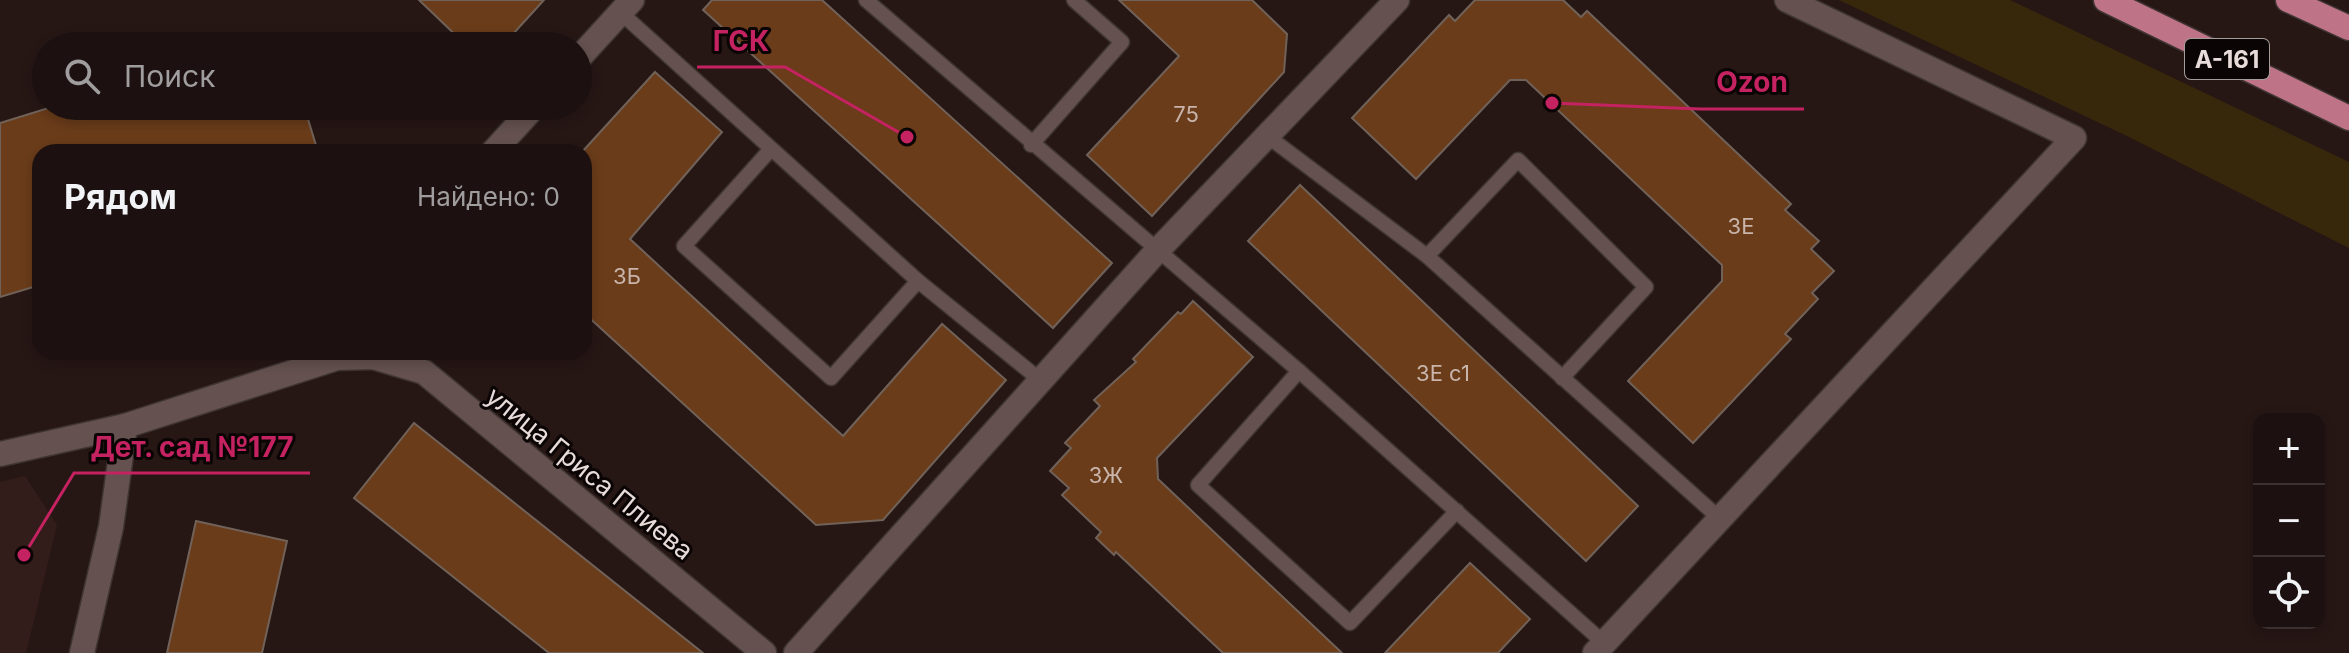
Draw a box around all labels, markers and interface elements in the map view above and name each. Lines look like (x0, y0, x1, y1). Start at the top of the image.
callout: ГСК (697, 15, 785, 67)
text: ГСК (713, 24, 769, 58)
search box (32, 32, 592, 120)
road number: А-161 (2185, 39, 2269, 79)
icon: search (60, 54, 104, 98)
callout: Ozon (1700, 57, 1804, 109)
text: Поиск (124, 58, 215, 94)
text: Ozon (1716, 65, 1788, 99)
house number: 75 (1173, 101, 1199, 127)
text: Рядом (64, 176, 177, 217)
text: Найдено: 0 (417, 181, 560, 212)
house number: 3Е (1728, 213, 1754, 239)
house number: 3Б (613, 263, 641, 289)
house number: 3Е с1 (1416, 360, 1470, 386)
street label: улица Гриса Плиева (480, 380, 700, 566)
map controls (2253, 413, 2325, 629)
button: + (2253, 413, 2325, 485)
callout: Дет. сад №177 (74, 421, 310, 473)
text: Дет. сад №177 (90, 430, 294, 464)
house number: 3Ж (1089, 462, 1123, 488)
button: − (2253, 485, 2325, 557)
button: locate (2253, 557, 2325, 629)

